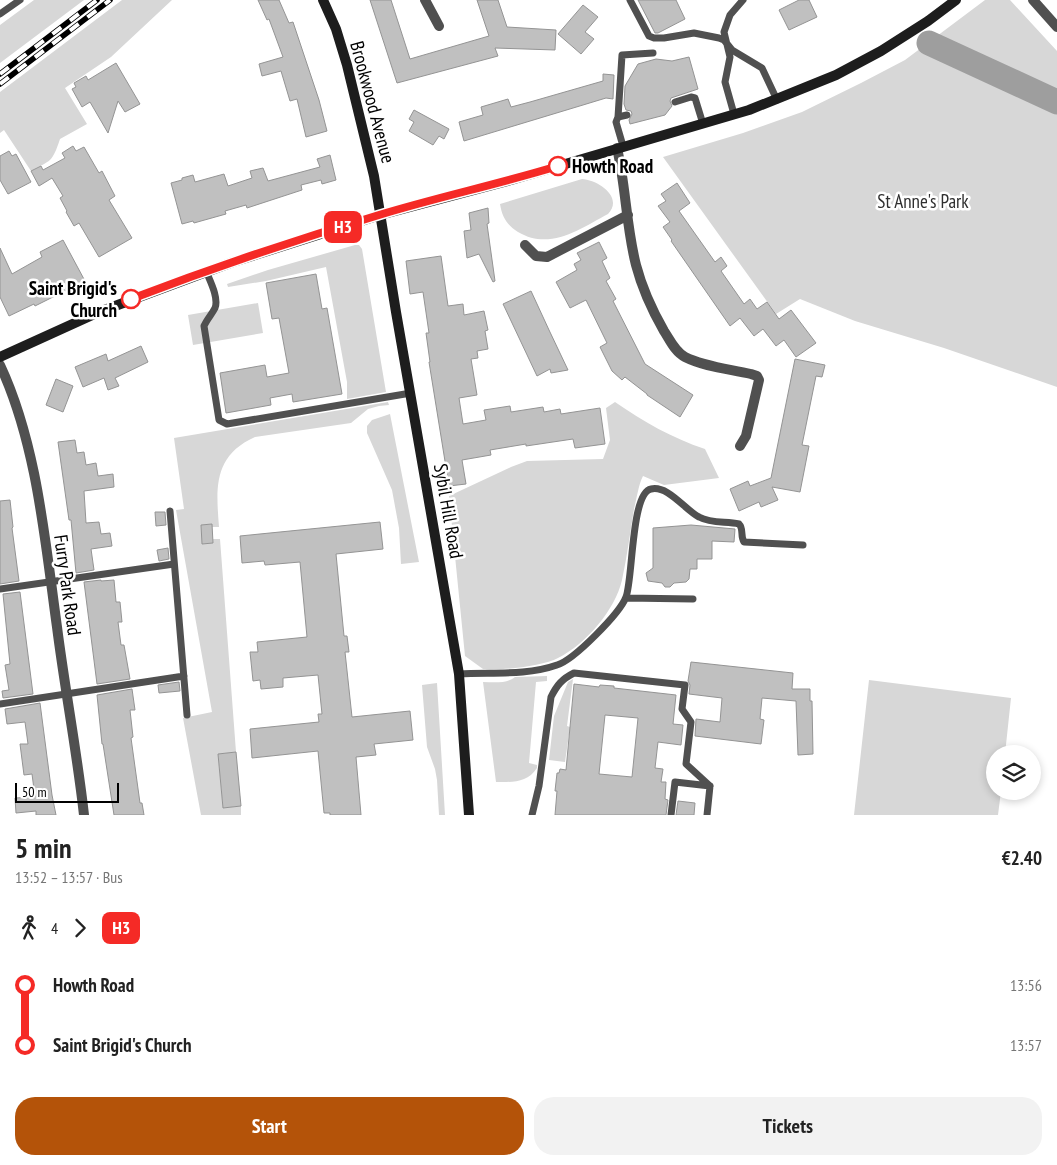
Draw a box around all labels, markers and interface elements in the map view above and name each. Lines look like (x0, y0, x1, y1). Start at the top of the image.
street label: Brookwood Avenue (345, 38, 401, 166)
place label: Howth Road (572, 154, 653, 178)
marker: Howth Road (548, 156, 568, 176)
park label: St Anne's Park (877, 189, 969, 213)
line badge: H3 (320, 211, 366, 243)
text: H3 (334, 215, 352, 238)
place label: Saint Brigid's Church (29, 276, 117, 322)
marker: Saint Brigid's Church (121, 289, 141, 309)
street label: Sybil Hill Road (429, 462, 469, 560)
street label: Furry Park Road (49, 533, 87, 637)
map controls (986, 745, 1041, 800)
button: layers (986, 745, 1041, 800)
scale bar (15, 780, 119, 803)
text: 50 m (22, 783, 47, 801)
text: 5 min (15, 829, 72, 866)
text: €2.40 (1002, 846, 1042, 870)
text: 13:52 – 13:57 · Bus (15, 867, 123, 887)
icon: walk (15, 914, 43, 942)
icon: forward (66, 914, 94, 942)
text: H3 (112, 916, 130, 939)
text: 4 (51, 918, 58, 938)
text: Howth Road (53, 973, 134, 997)
text: 13:56 (1010, 975, 1042, 995)
text: Saint Brigid's Church (53, 1033, 191, 1057)
text: 13:57 (1010, 1035, 1042, 1055)
button: Start (15, 1097, 524, 1155)
button: Tickets (534, 1097, 1042, 1155)

